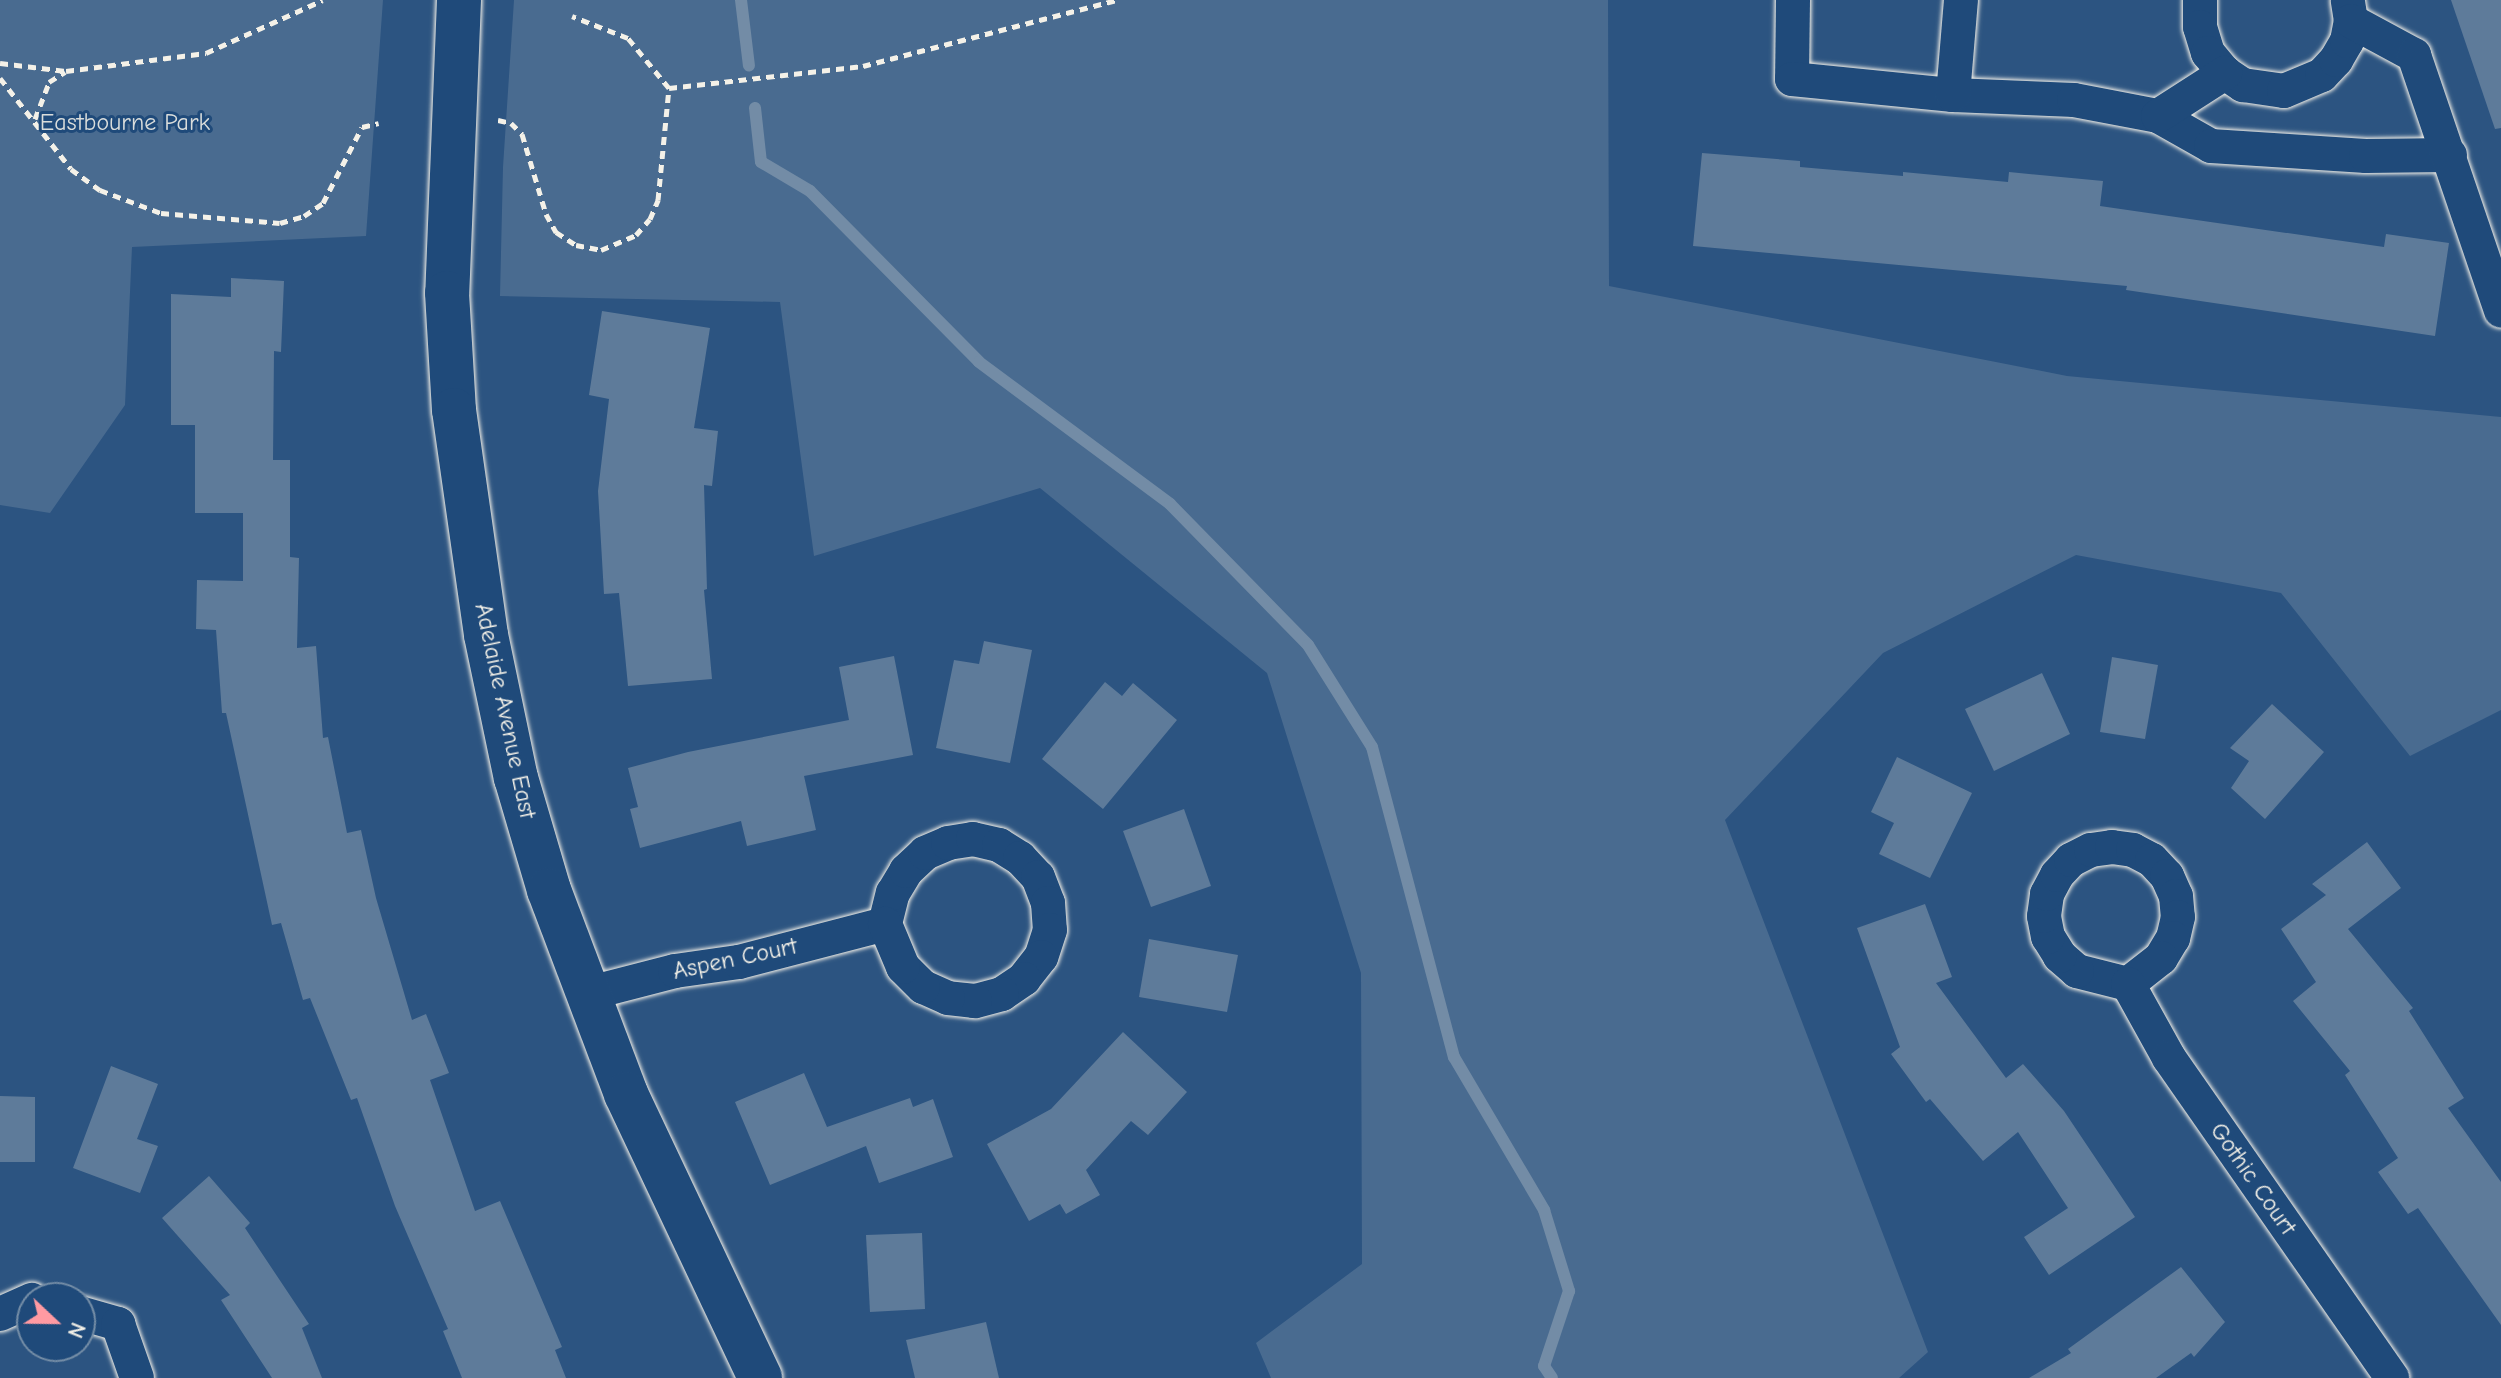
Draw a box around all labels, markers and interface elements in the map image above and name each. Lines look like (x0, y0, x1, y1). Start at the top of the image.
park label: Eastbourne Park (40, 109, 210, 137)
street label: Adelaide Avenue East (468, 601, 542, 821)
street label: Aspen Court (670, 932, 800, 986)
street label: Gothic Court (2204, 1117, 2302, 1241)
north arrow (16, 1282, 96, 1362)
text: N (62, 1319, 91, 1342)

